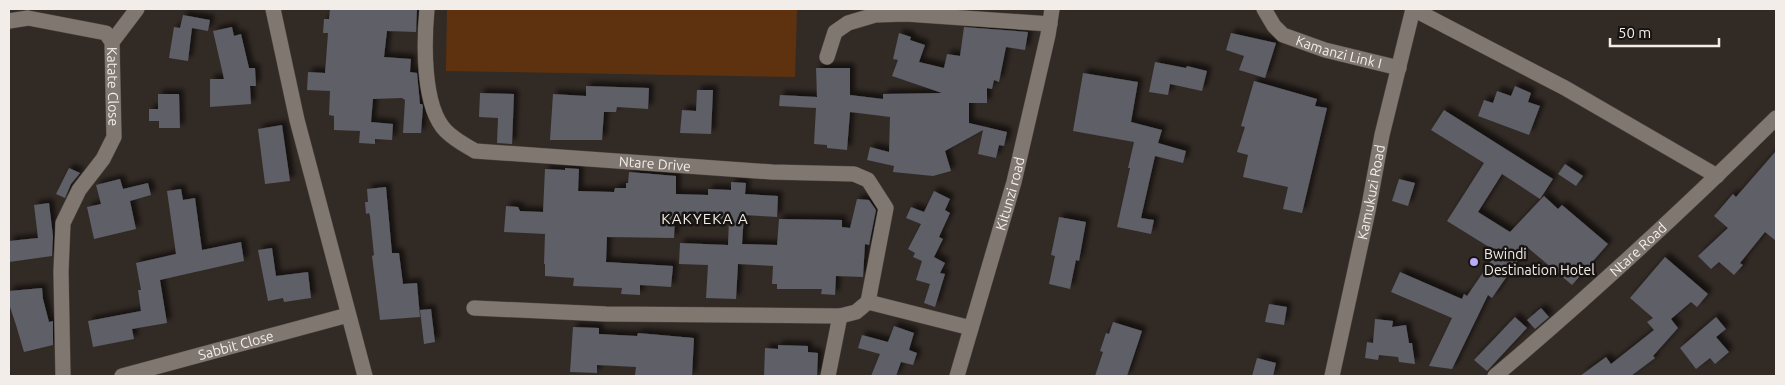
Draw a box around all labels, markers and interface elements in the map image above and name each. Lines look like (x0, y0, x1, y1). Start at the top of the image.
scale bar (1610, 15, 1719, 47)
text: 50 m (1618, 24, 1651, 41)
street label: Kamanzi Link I (1294, 32, 1383, 72)
street label: Katate Close (104, 47, 122, 126)
street label: Kamukuzi Road (1354, 143, 1388, 241)
street label: Ntare Drive (618, 153, 691, 174)
street label: Kitunzi road (992, 155, 1028, 232)
district label: KAKYEKA A (661, 210, 749, 227)
street label: Ntare Road (1606, 220, 1670, 280)
place label: Bwindi Destination Hotel (1484, 246, 1595, 278)
marker: Bwindi Destination Hotel (1468, 256, 1480, 268)
street label: Sabbit Close (196, 327, 275, 363)

